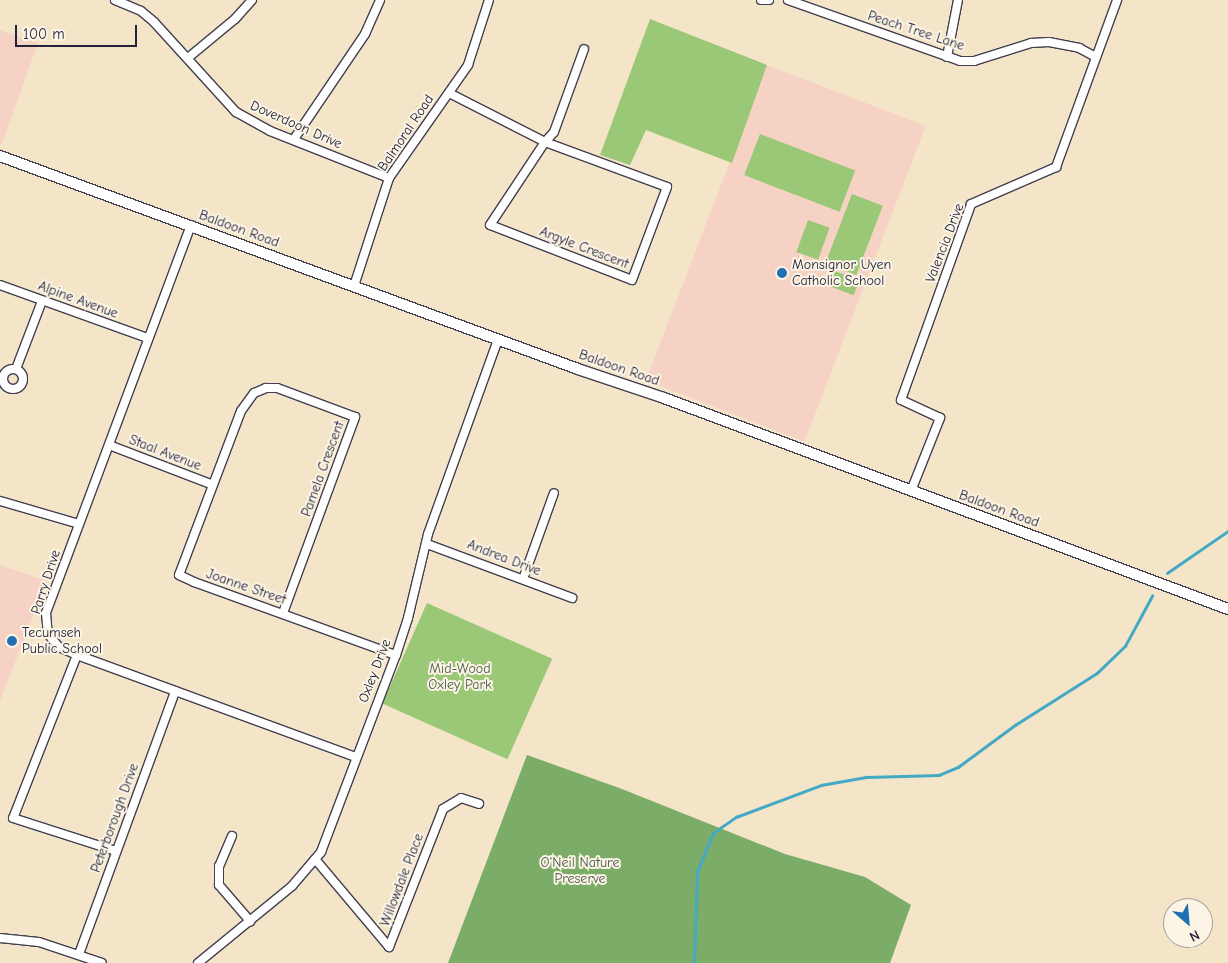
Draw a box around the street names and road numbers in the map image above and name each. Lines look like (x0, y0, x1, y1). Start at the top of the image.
street label: Peach Tree Lane (866, 7, 966, 55)
street label: Balmoral Road (374, 92, 438, 174)
street label: Doverdoon Drive (248, 97, 344, 153)
street label: Valencia Drive (922, 201, 968, 285)
street label: Baldoon Road (197, 207, 281, 251)
street label: Argyle Crescent (537, 223, 631, 273)
street label: Alpine Avenue (36, 278, 120, 322)
street label: Baldoon Road (577, 346, 661, 390)
street label: Pamela Crescent (298, 419, 348, 519)
street label: Staal Avenue (126, 432, 204, 474)
street label: Baldoon Road (957, 487, 1041, 531)
street label: Andrea Drive (465, 536, 543, 580)
street label: Parry Drive (28, 548, 64, 616)
street label: Joanne Street (204, 566, 288, 608)
street label: Oxley Drive (355, 637, 395, 705)
street label: Peterborough Drive (87, 761, 143, 875)
street label: Willowdale Place (377, 831, 427, 929)

